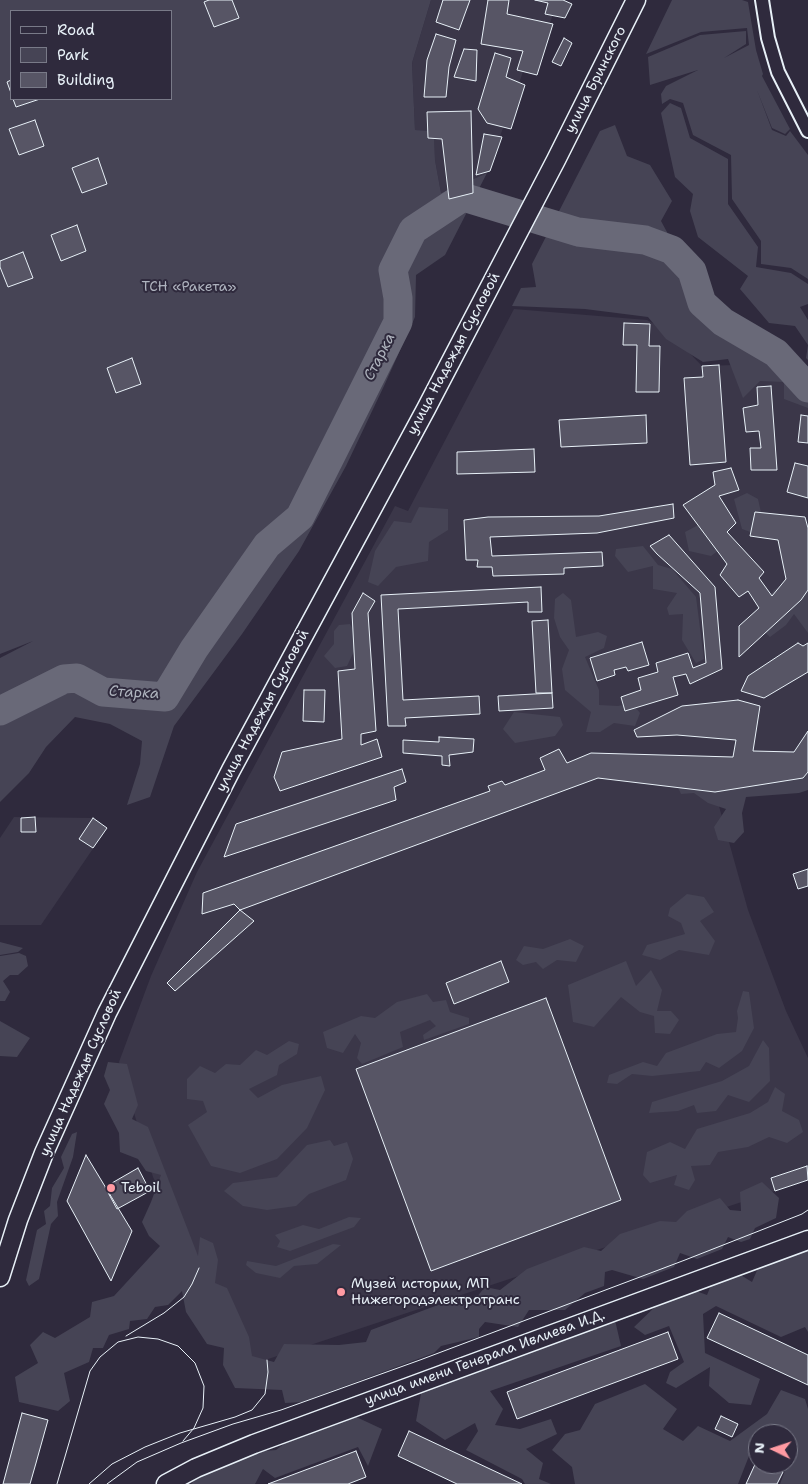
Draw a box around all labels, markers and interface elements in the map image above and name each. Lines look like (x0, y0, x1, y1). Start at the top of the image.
legend (10, 10, 172, 100)
text: Road (57, 20, 95, 40)
street label: улица Бринского (562, 24, 630, 136)
text: Park (57, 45, 89, 65)
text: Building (57, 70, 114, 90)
street label: улица Надежды Сусловой (404, 270, 504, 438)
park label: ТСН «Ракета» (142, 279, 236, 295)
water label: Старка (360, 330, 400, 384)
street label: улица Надежды Сусловой (213, 627, 313, 795)
water label: Старка (108, 683, 160, 703)
street label: улица Надежды Сусловой (36, 987, 126, 1159)
place label: Teboil (121, 1180, 160, 1196)
marker: Teboil (105, 1182, 117, 1194)
place label: Музей истории, МП Нижегородэлектротранс (351, 1276, 520, 1308)
marker: Музей истории, МП Нижегородэлектротранс (335, 1286, 347, 1298)
street label: улица имени Генерала Ивлиева И.Д. (363, 1307, 607, 1409)
north arrow (748, 1424, 798, 1474)
text: N (750, 1442, 768, 1454)

